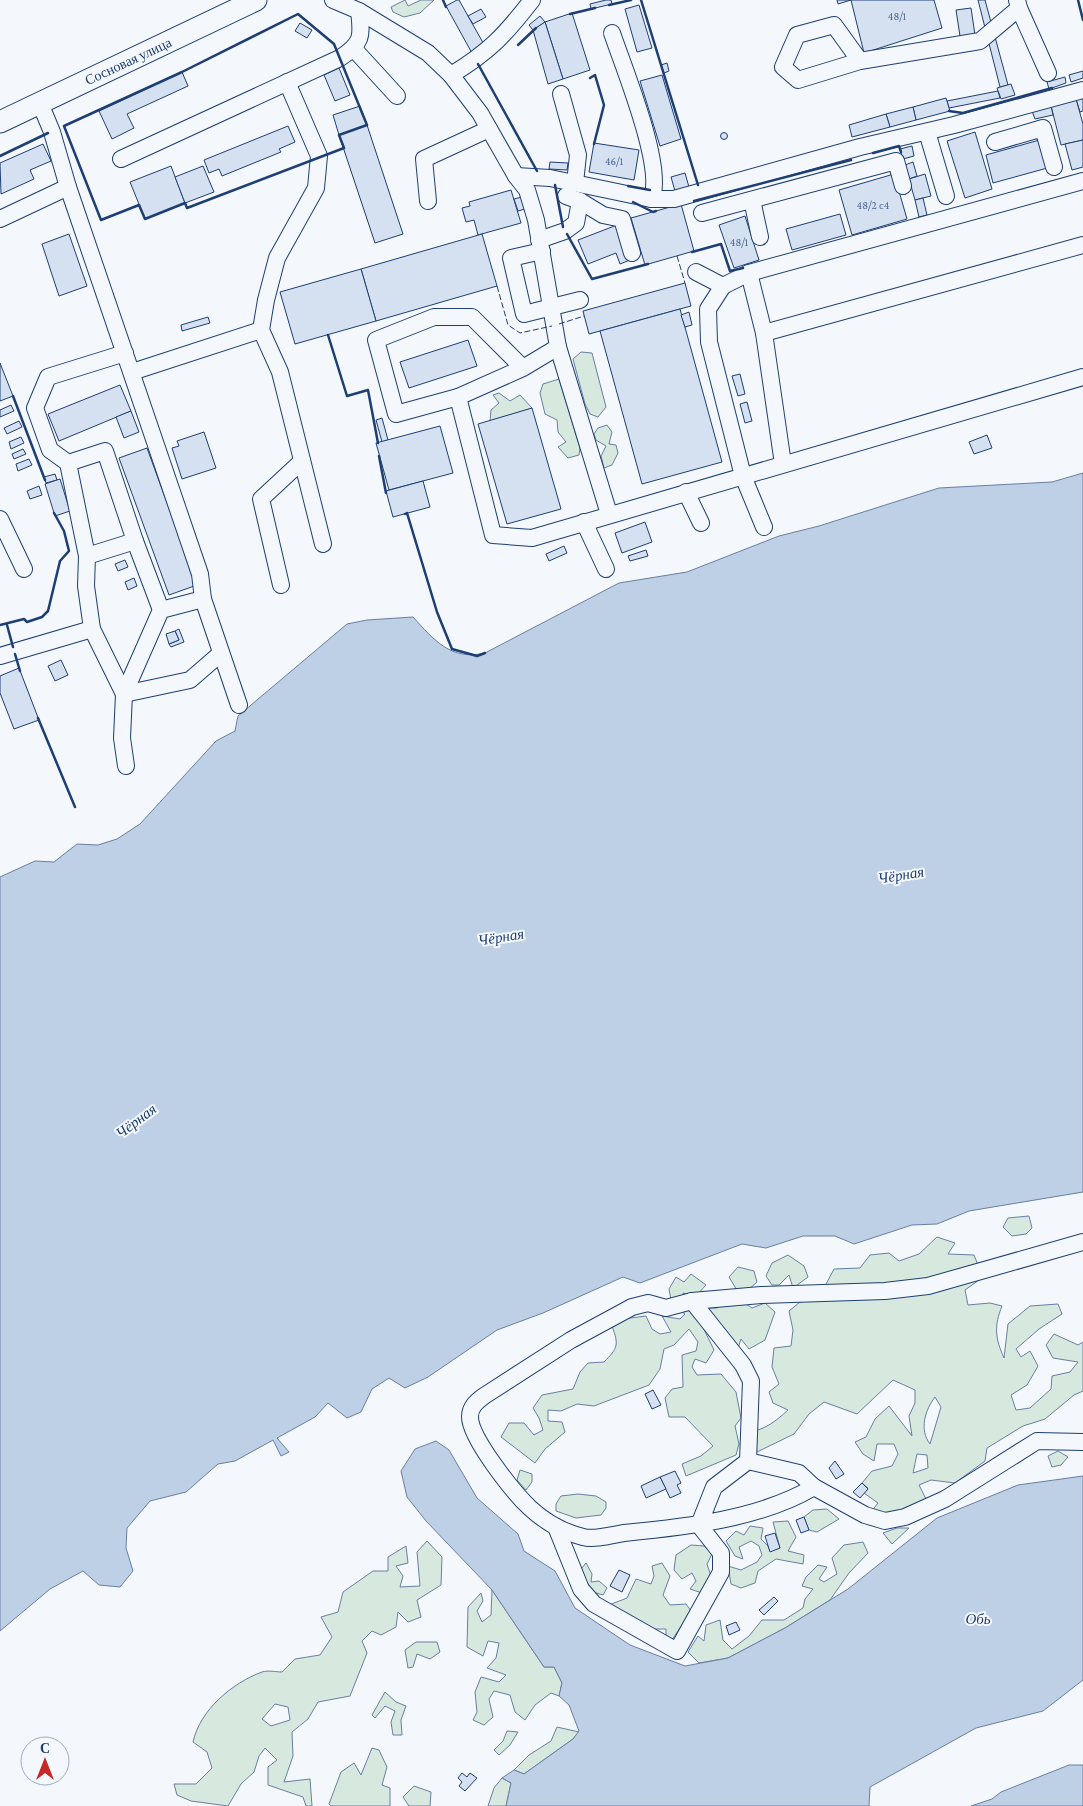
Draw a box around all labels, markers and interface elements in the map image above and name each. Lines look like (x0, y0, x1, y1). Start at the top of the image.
house number: 48/1 (888, 10, 907, 22)
street label: Сосновая улица (82, 34, 175, 88)
house number: 46/1 (605, 155, 623, 167)
house number: 48/2 с4 (857, 199, 890, 211)
house number: 48/1 (730, 236, 749, 248)
water label: Чёрная (877, 863, 925, 887)
water label: Чёрная (477, 925, 525, 949)
water label: Чёрная (113, 1101, 159, 1141)
water label: Обь (965, 1611, 991, 1627)
north arrow (20, 1736, 70, 1786)
text: С (40, 1740, 50, 1756)

